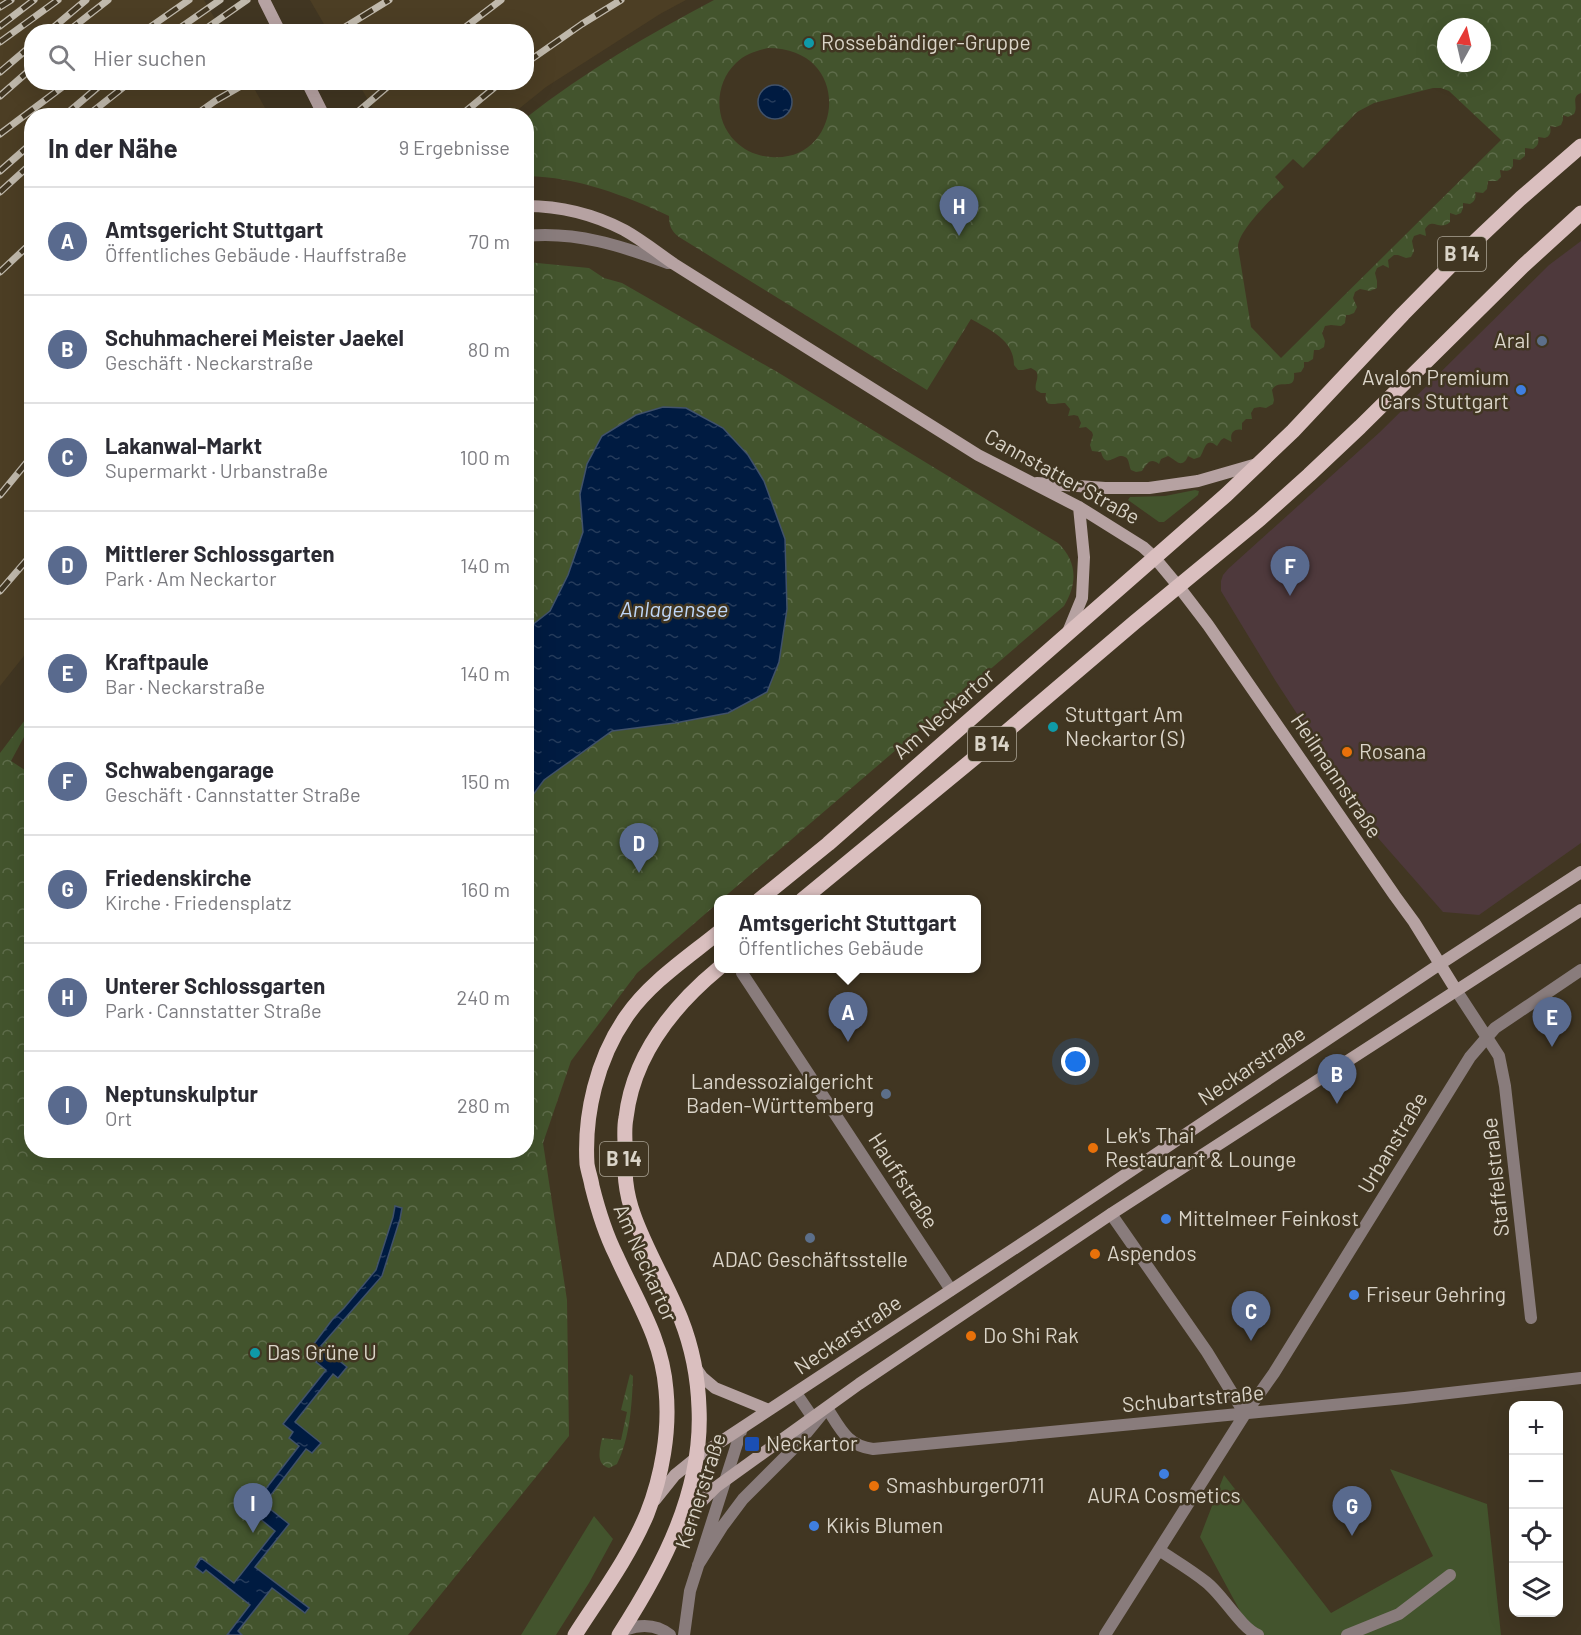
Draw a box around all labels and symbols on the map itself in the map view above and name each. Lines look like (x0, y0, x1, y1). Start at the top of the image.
north arrow (1437, 18, 1491, 72)
place label: Rossebändiger-Gruppe (821, 29, 1031, 54)
marker: Rossebändiger-Gruppe (802, 36, 816, 50)
pin: H (940, 186, 978, 236)
road number: B 14 (1438, 237, 1486, 271)
place label: Aral (1494, 327, 1530, 352)
marker: Aral (1535, 334, 1549, 348)
place label: Avalon Premium Cars Stuttgart (1362, 364, 1509, 413)
marker: Avalon Premium Cars Stuttgart (1514, 383, 1528, 397)
street label: Cannstatter Straße (981, 423, 1145, 529)
pin: F (1270, 546, 1310, 596)
water label: Anlagensee (620, 595, 728, 621)
street label: Am Neckartor (887, 662, 999, 764)
place label: Stuttgart Am Neckartor (S) (1065, 701, 1185, 750)
street label: Heilmannstraße (1286, 708, 1388, 842)
marker: Stuttgart Am Neckartor (S) (1046, 720, 1060, 734)
road number: B 14 (968, 727, 1016, 761)
place label: Rosana (1359, 738, 1426, 763)
marker: Rosana (1340, 745, 1354, 759)
pin: D (620, 824, 658, 873)
pin: A (828, 992, 868, 1042)
pin: E (1532, 998, 1572, 1047)
street label: Neckarstraße (1193, 1020, 1310, 1110)
your location (1061, 1047, 1090, 1076)
pin: B (1318, 1054, 1356, 1104)
place label: Landessozialgericht Baden-Württemberg (686, 1068, 874, 1117)
marker: Landessozialgericht Baden-Württemberg (879, 1087, 893, 1101)
street label: Urbanstraße (1352, 1087, 1432, 1197)
street label: Staffelstraße (1476, 1116, 1513, 1238)
place label: Lek's Thai Restaurant & Lounge (1105, 1122, 1296, 1171)
street label: Hauffstraße (864, 1128, 944, 1233)
marker: Lek's Thai Restaurant & Lounge (1086, 1141, 1100, 1155)
road number: B 14 (600, 1142, 648, 1176)
street label: Am Neckartor (609, 1200, 684, 1325)
place label: Mittelmeer Feinkost (1178, 1205, 1359, 1230)
marker: Mittelmeer Feinkost (1159, 1212, 1173, 1226)
marker: ADAC Geschäftsstelle (803, 1231, 817, 1245)
place label: Aspendos (1107, 1240, 1197, 1265)
place label: ADAC Geschäftsstelle (712, 1246, 908, 1271)
marker: Aspendos (1088, 1247, 1102, 1261)
place label: Friseur Gehring (1366, 1281, 1506, 1306)
marker: Friseur Gehring (1347, 1288, 1361, 1302)
street label: Neckarstraße (789, 1289, 906, 1379)
pin: C (1232, 1292, 1270, 1341)
place label: Do Shi Rak (983, 1322, 1079, 1347)
marker: Do Shi Rak (964, 1329, 978, 1343)
place label: Das Grüne U (267, 1339, 377, 1364)
marker: Das Grüne U (248, 1346, 262, 1360)
street label: Schubartstraße (1121, 1379, 1265, 1416)
street label: Kernerstraße (669, 1429, 730, 1552)
place label: Neckartor (766, 1430, 858, 1455)
marker: Neckartor (743, 1435, 761, 1453)
marker: AURA Cosmetics (1157, 1467, 1171, 1481)
place label: Smashburger0711 (886, 1472, 1045, 1497)
marker: Smashburger0711 (867, 1479, 881, 1493)
place label: AURA Cosmetics (1087, 1482, 1241, 1507)
pin: I (234, 1484, 272, 1533)
pin: G (1332, 1486, 1372, 1536)
place label: Kikis Blumen (826, 1512, 943, 1537)
marker: Kikis Blumen (807, 1519, 821, 1533)

